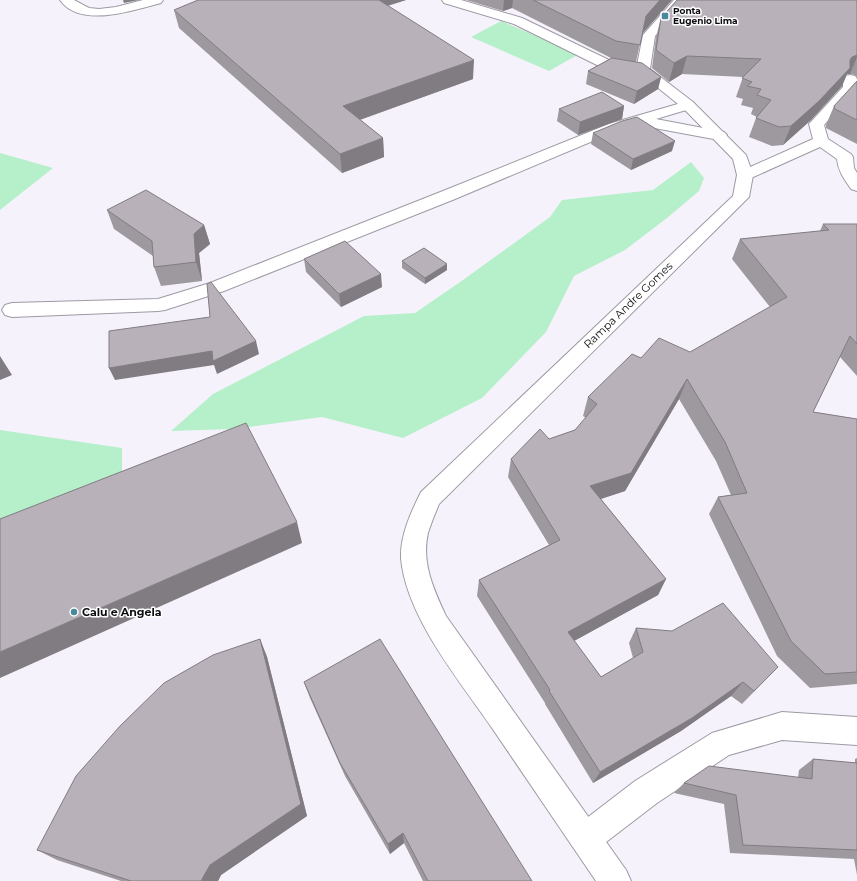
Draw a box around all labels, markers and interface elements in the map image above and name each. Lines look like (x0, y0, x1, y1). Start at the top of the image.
place label: Ponta Eugenio Lima (673, 5, 738, 26)
marker: Ponta Eugenio Lima (660, 11, 670, 21)
street label: Rampa Andre Gomes (581, 258, 676, 351)
place label: Calu e Angela (82, 605, 162, 619)
marker: Calu e Angela (69, 607, 79, 617)

